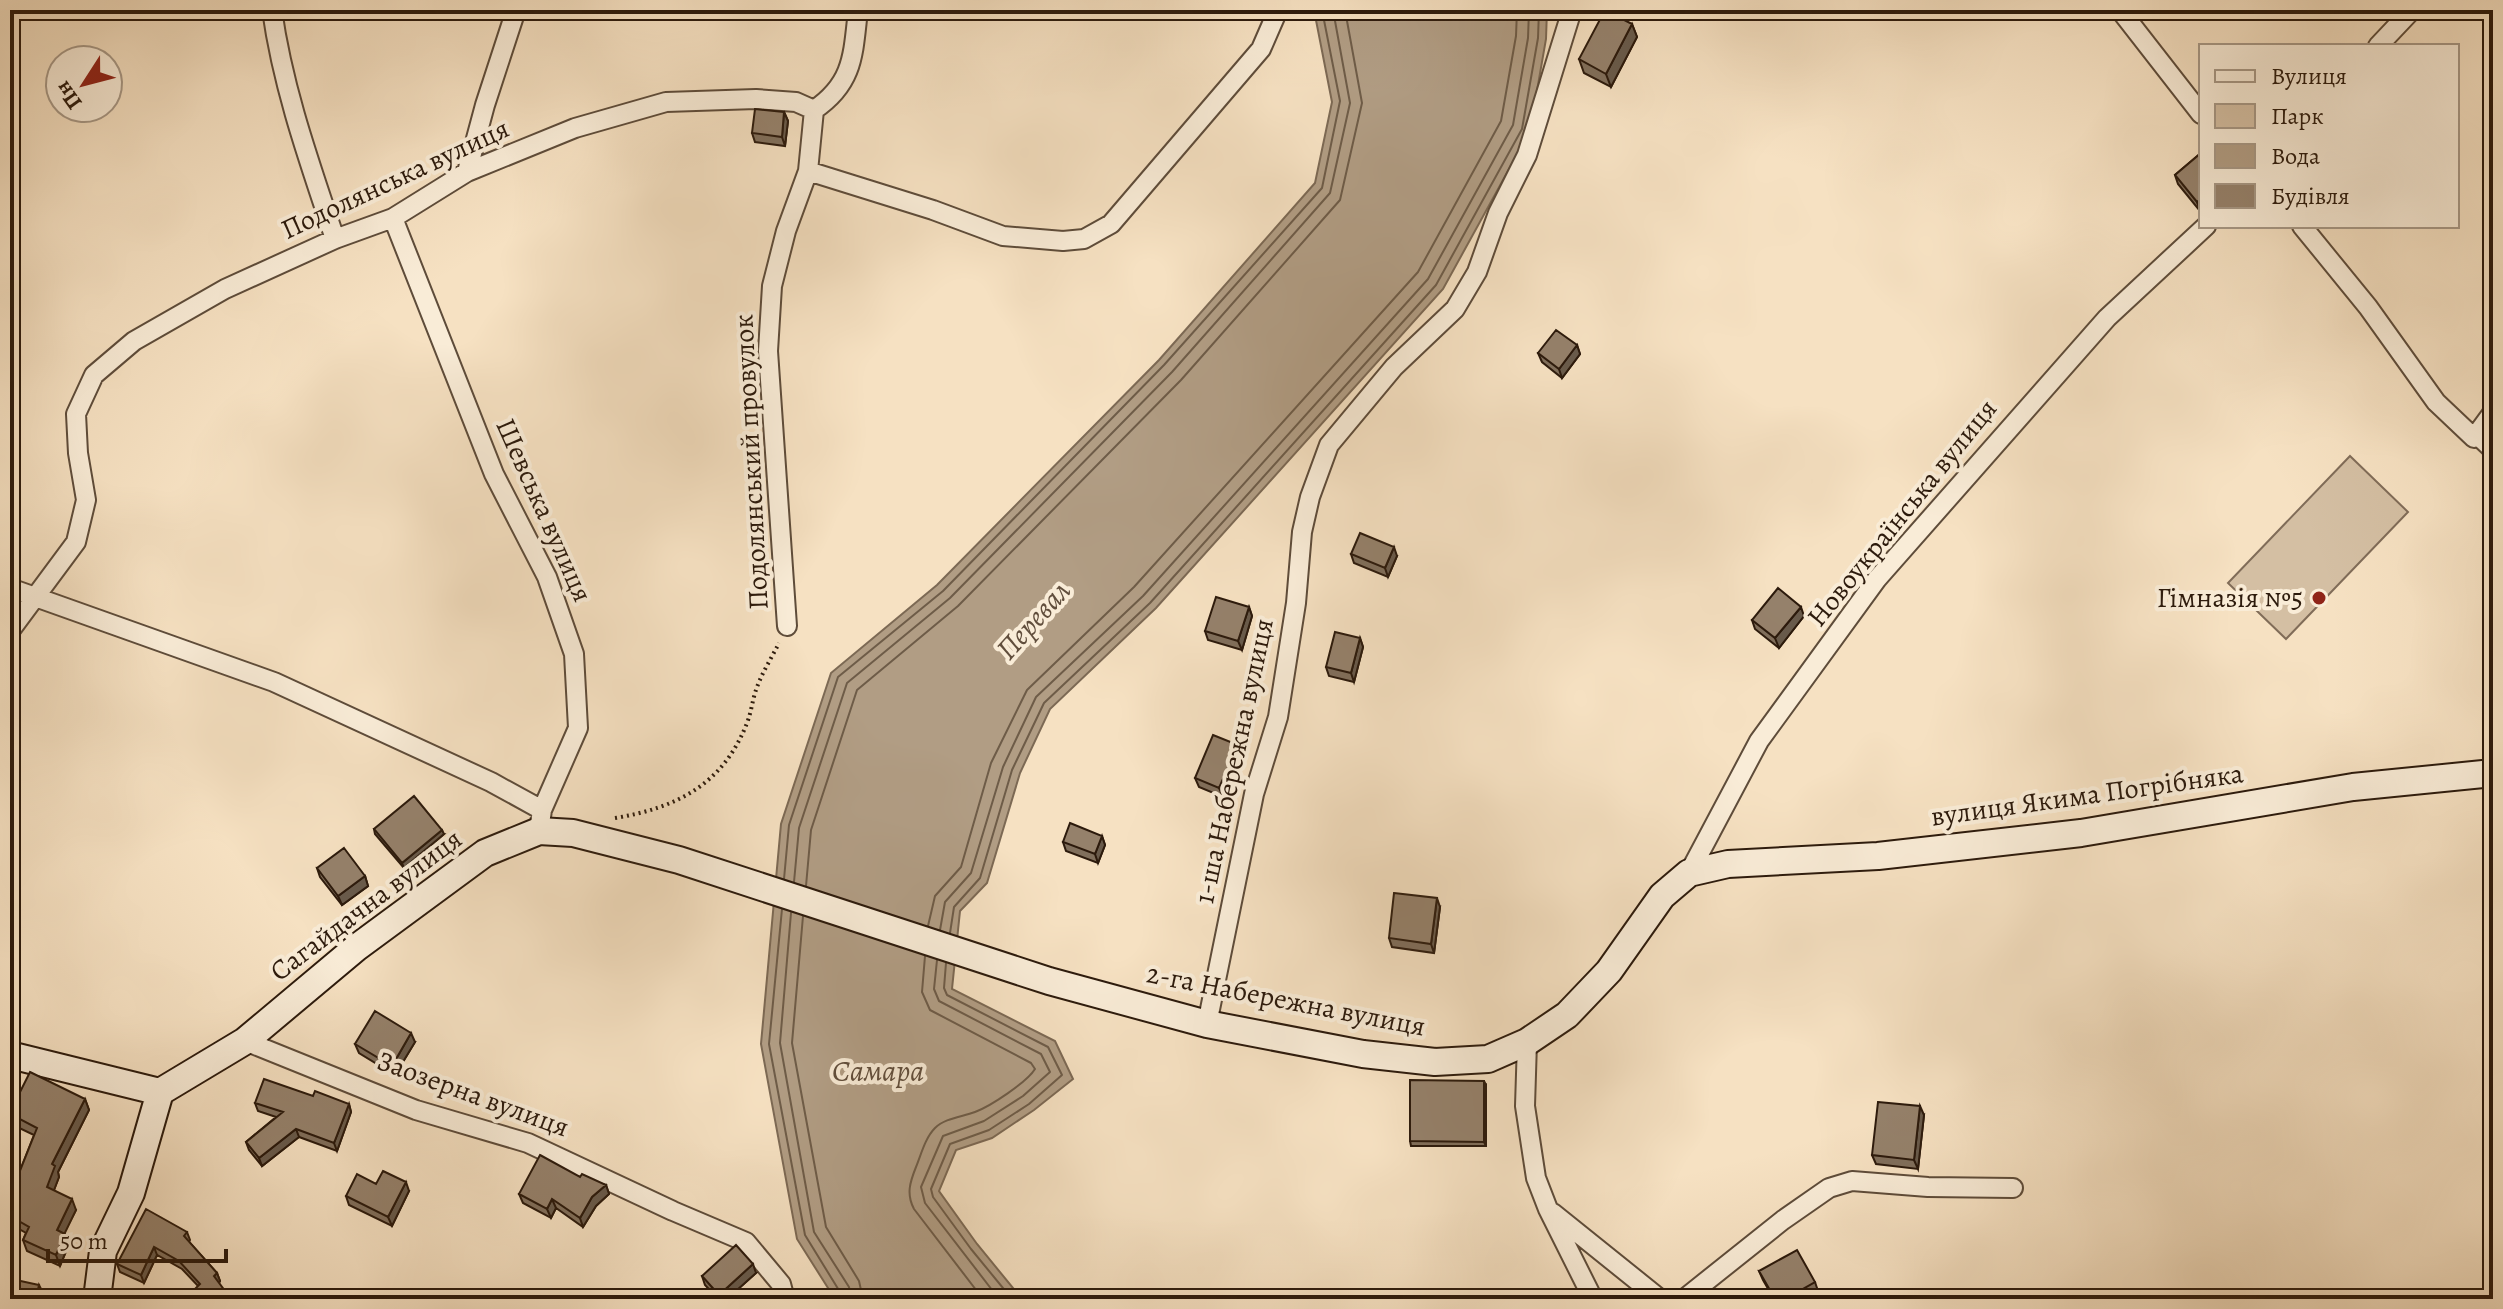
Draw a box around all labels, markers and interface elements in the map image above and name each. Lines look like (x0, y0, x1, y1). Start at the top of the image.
north arrow (44, 44, 124, 124)
legend (2199, 44, 2459, 228)
text: Вулиця (2271, 60, 2347, 92)
text: Пн (48, 75, 89, 116)
text: Парк (2271, 100, 2324, 132)
street label: Подолянська вулиця (275, 110, 515, 248)
text: Вода (2271, 140, 2320, 172)
text: Будівля (2271, 180, 2350, 212)
street label: Подолянський провулок (724, 313, 778, 611)
street label: Новоукраїнська вулиця (1798, 391, 2006, 635)
street label: Шевська вулиця (486, 412, 602, 608)
water label: Перевал (987, 572, 1079, 668)
place label: Гімназія №5 (2157, 579, 2303, 617)
marker: Гімназія №5 (2310, 589, 2328, 607)
street label: 1-ша Набережна вулиця (1185, 615, 1283, 907)
street label: вулиця Якима Погрібняка (1928, 754, 2246, 836)
street label: Сагайдачна вулиця (262, 820, 470, 990)
street label: 2-га Набережна вулиця (1143, 954, 1429, 1046)
street label: Заозерна вулиця (372, 1042, 574, 1146)
water label: Самара (832, 1051, 924, 1091)
scale bar (48, 1213, 226, 1263)
text: 50 m (60, 1225, 108, 1257)

